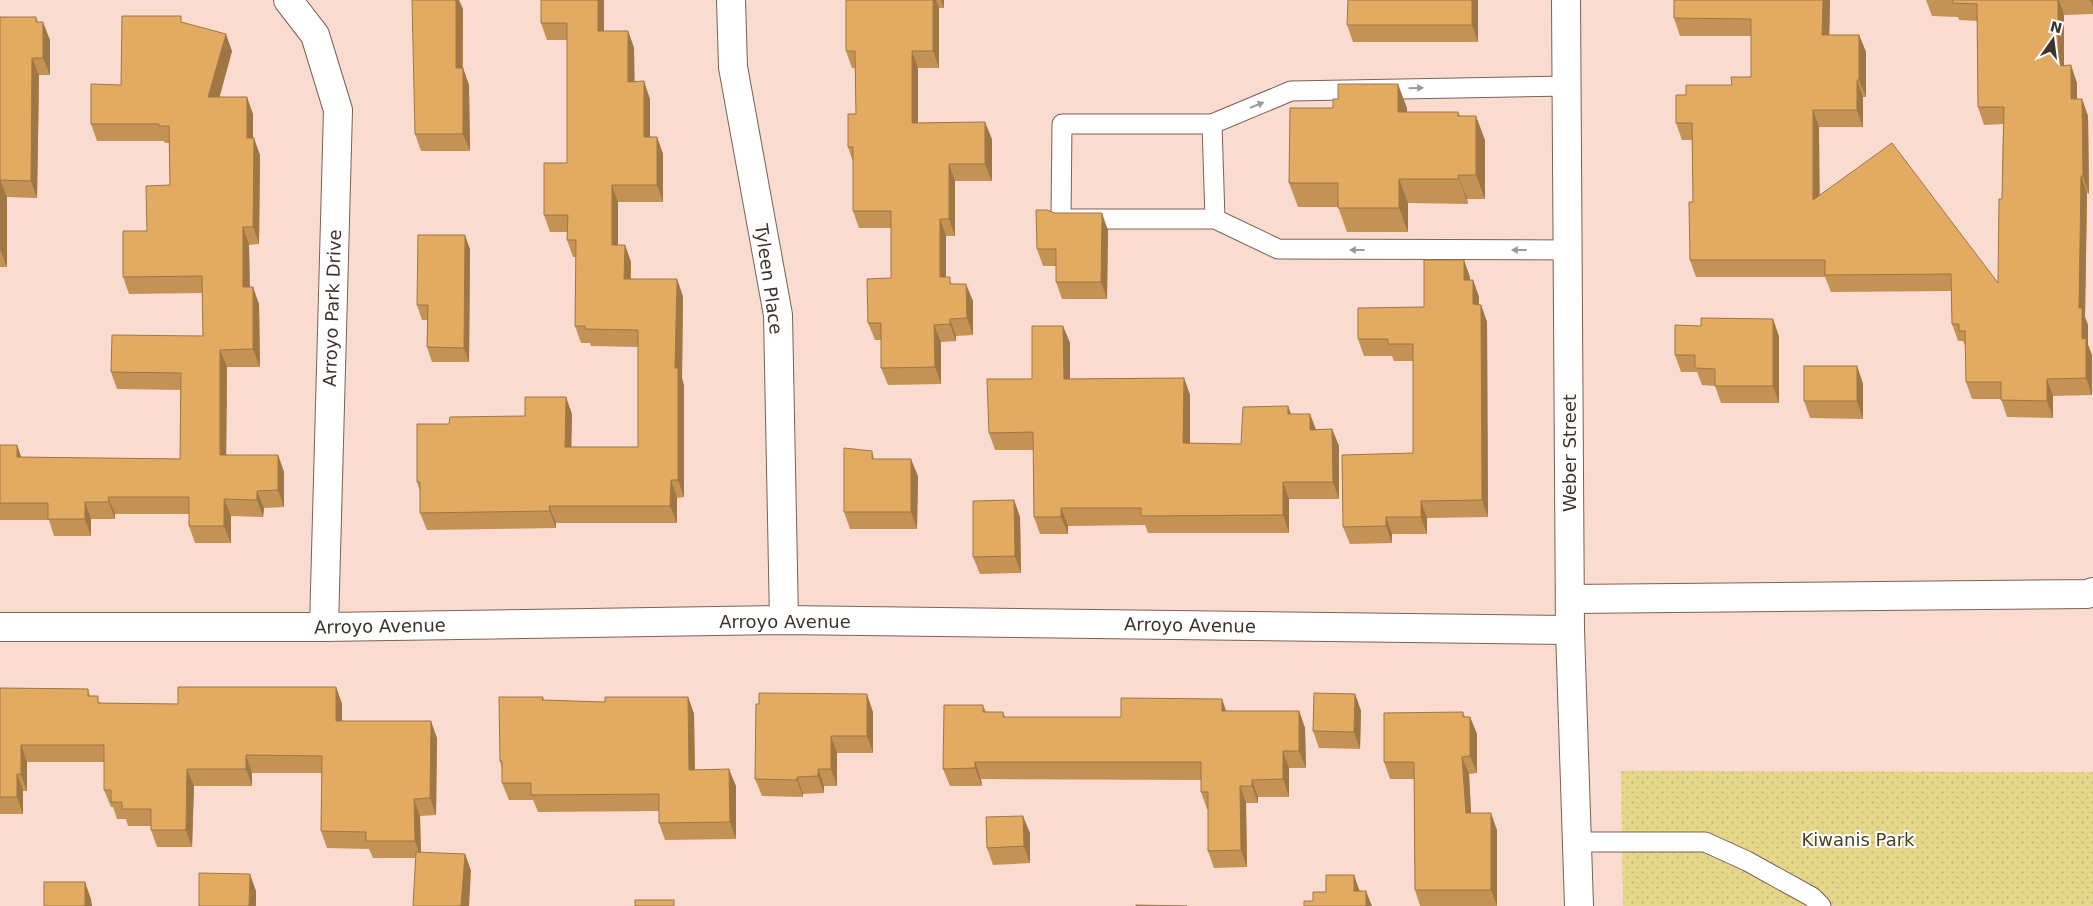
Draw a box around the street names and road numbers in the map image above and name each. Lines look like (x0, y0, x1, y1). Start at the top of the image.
street label: Tyleen Place (751, 222, 787, 335)
street label: Arroyo Park Drive (319, 229, 345, 387)
street label: Weber Street (1559, 394, 1580, 512)
street label: Arroyo Avenue (719, 611, 851, 632)
street label: Arroyo Avenue (1124, 613, 1256, 637)
street label: Arroyo Avenue (314, 614, 446, 638)

